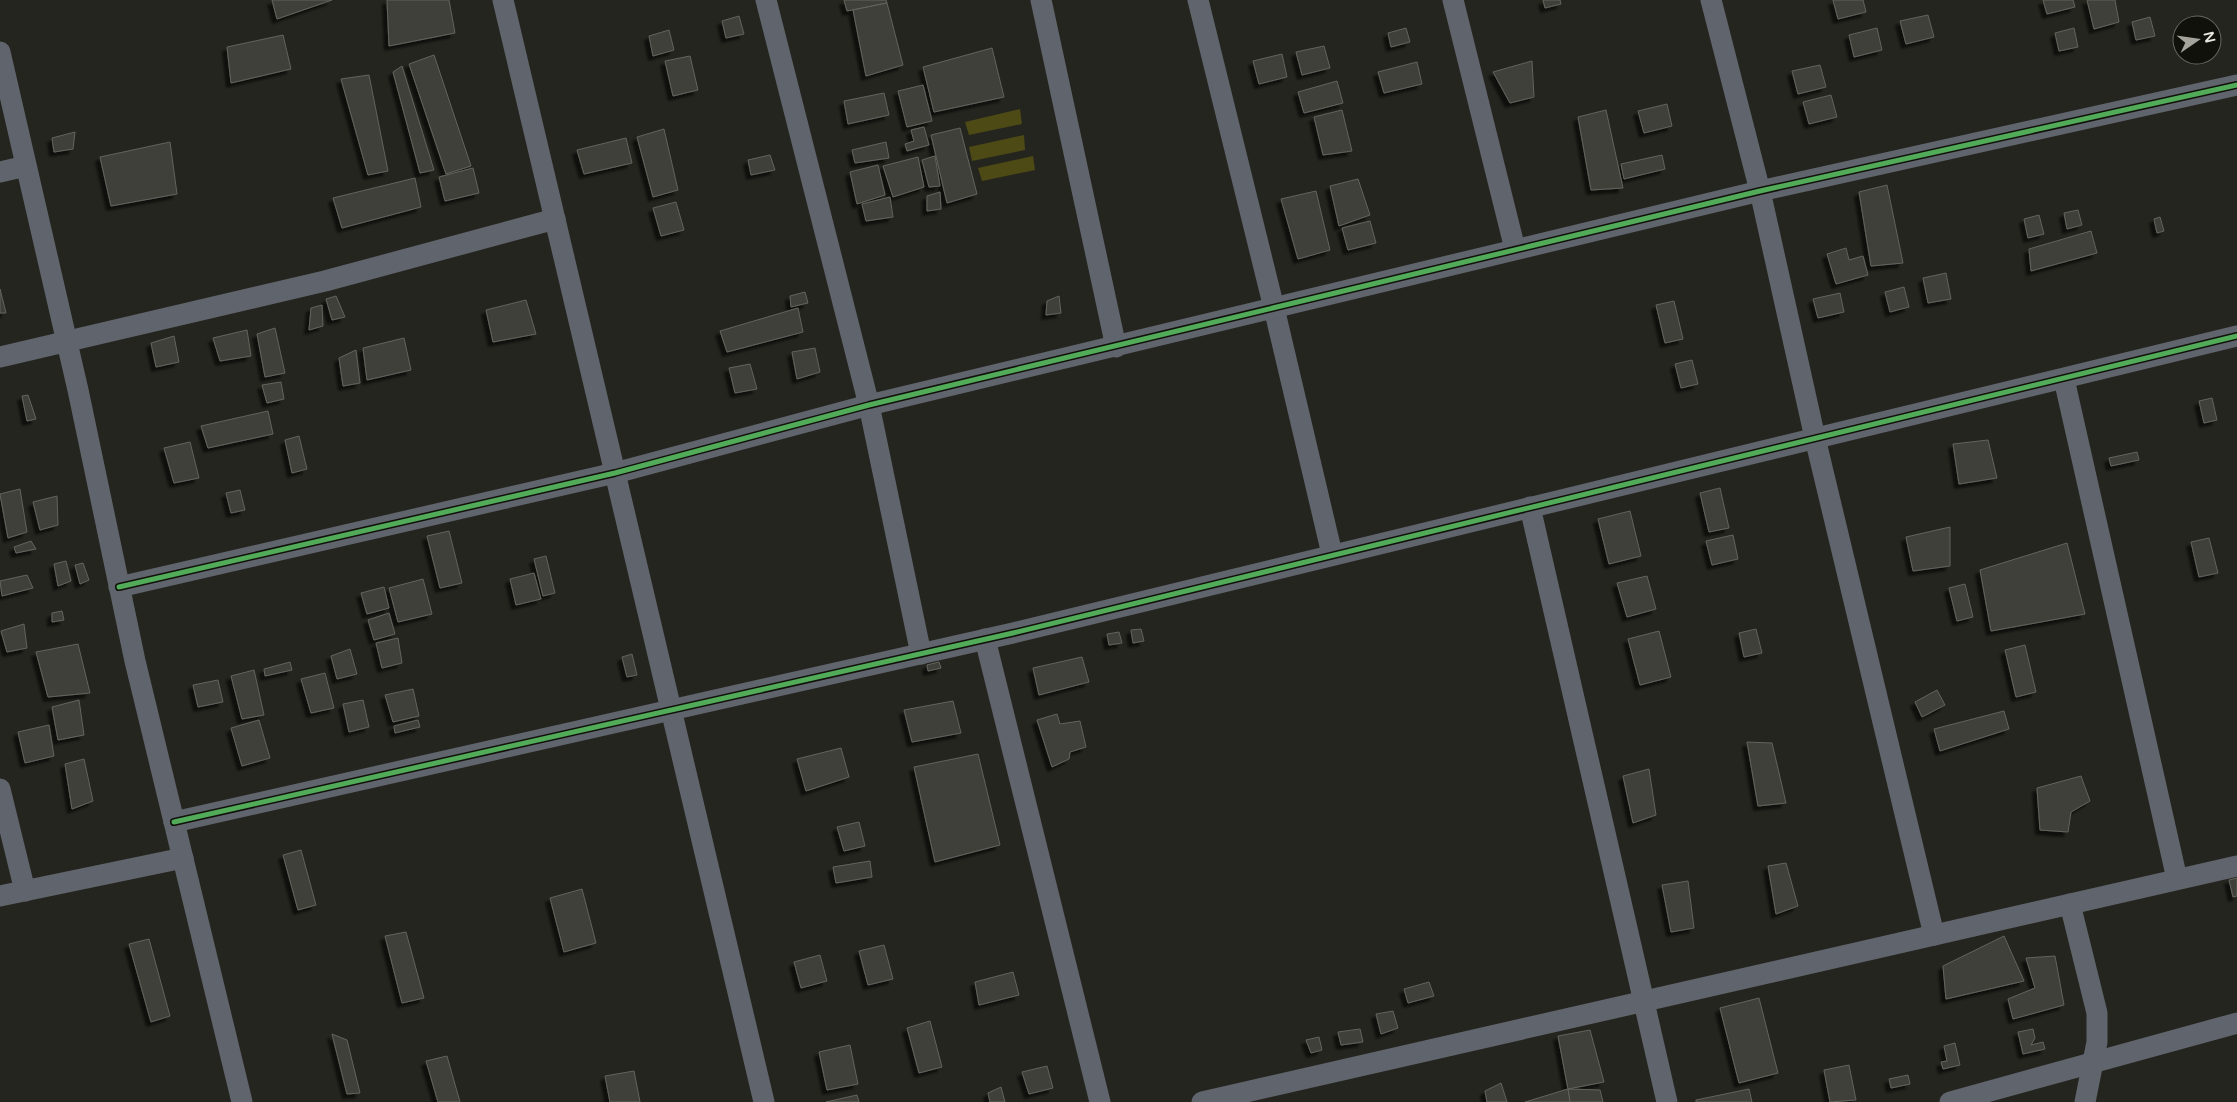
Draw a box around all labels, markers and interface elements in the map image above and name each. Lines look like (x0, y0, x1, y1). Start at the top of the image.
north arrow (2172, 15, 2222, 65)
text: N (2200, 30, 2219, 45)

